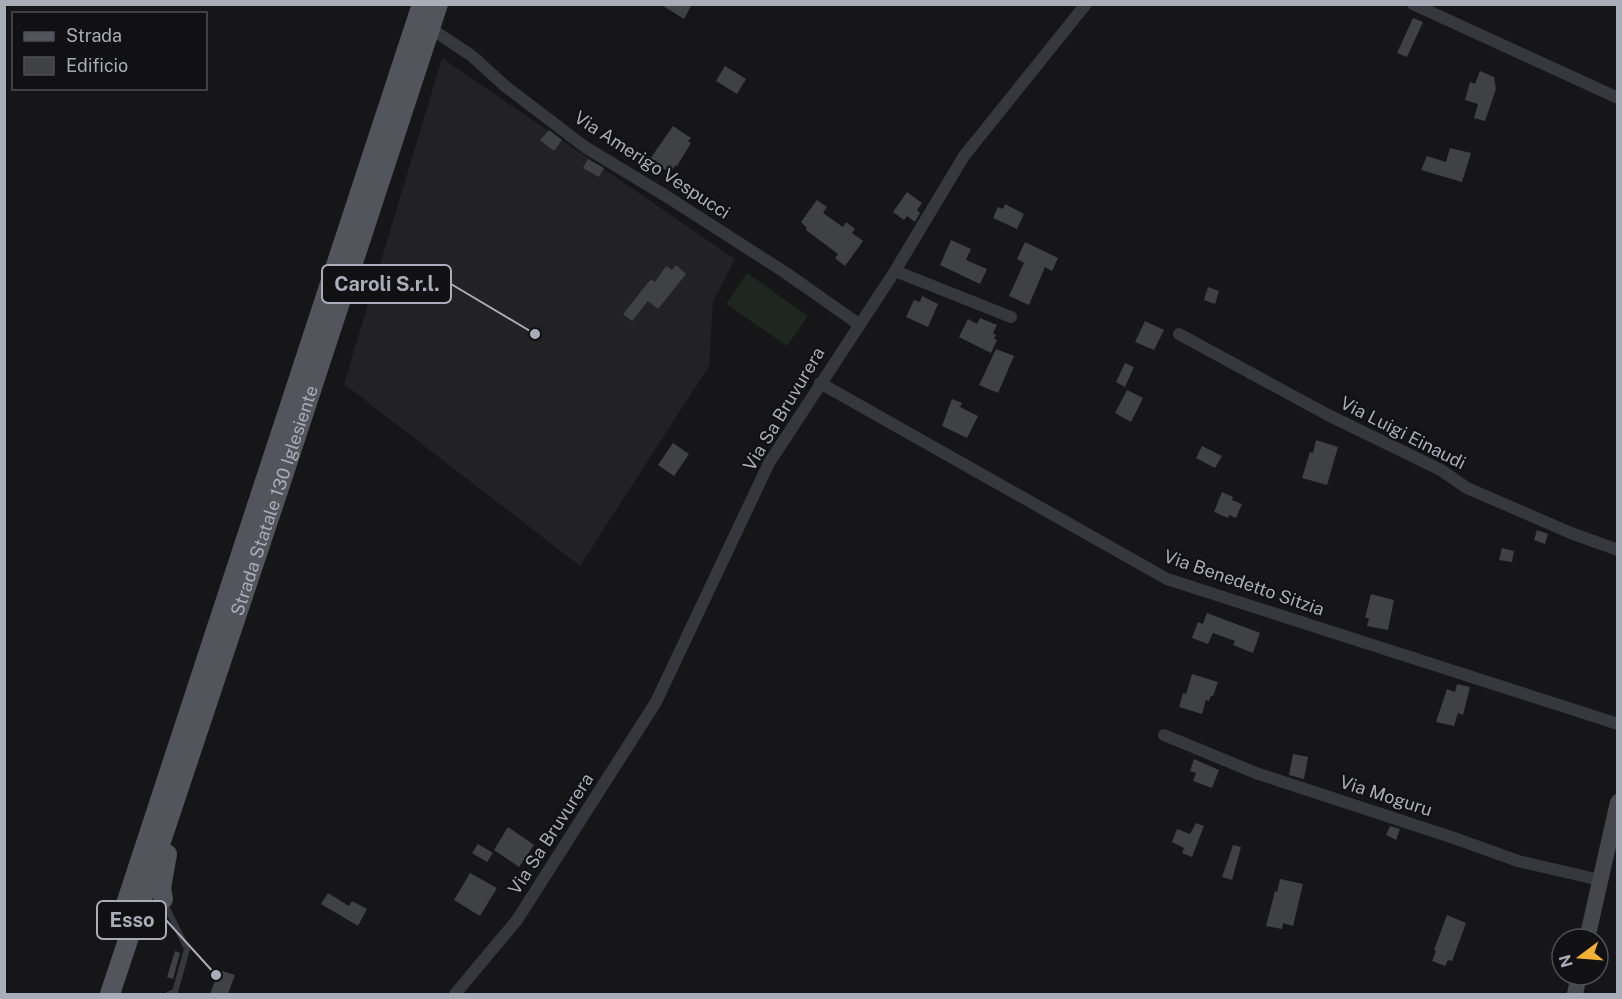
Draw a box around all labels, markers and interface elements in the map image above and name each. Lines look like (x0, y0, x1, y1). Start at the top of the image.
legend (12, 12, 207, 90)
text: Strada (66, 25, 122, 46)
text: Edificio (66, 55, 128, 76)
street label: Via Amerigo Vespucci (571, 106, 734, 223)
callout: Caroli S.r.l. (322, 265, 451, 303)
text: Caroli S.r.l. (334, 272, 440, 296)
street label: Via Sa Bruvurera (738, 343, 829, 474)
street label: Strada Statale 130 Iglesiente (226, 383, 322, 618)
street label: Via Luigi Einaudi (1337, 392, 1469, 473)
street label: Via Benedetto Sitzia (1161, 545, 1327, 620)
street label: Via Sa Bruvurera (504, 769, 598, 898)
street label: Via Moguru (1337, 771, 1435, 820)
callout: Esso (97, 901, 166, 939)
text: Esso (109, 908, 155, 932)
north arrow (1550, 927, 1610, 987)
text: N (1555, 952, 1577, 970)

